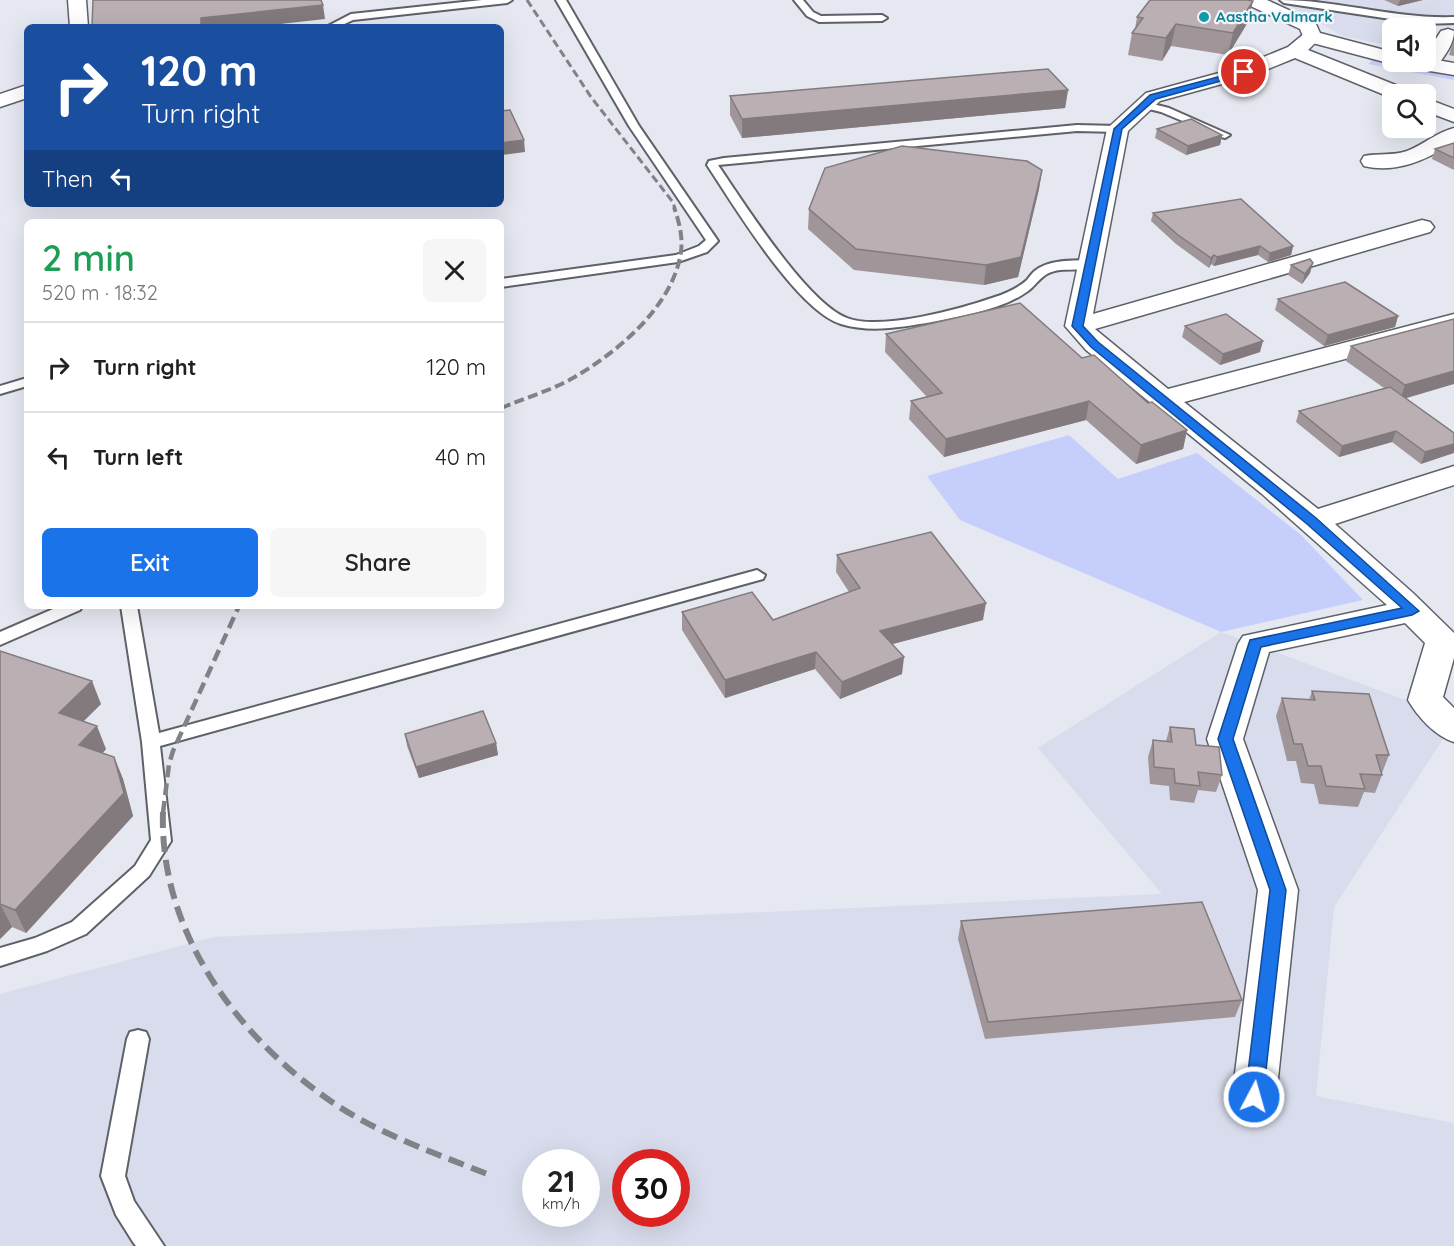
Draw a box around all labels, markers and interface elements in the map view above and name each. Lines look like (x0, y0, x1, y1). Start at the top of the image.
place label: Aastha Valmark (1216, 7, 1333, 26)
marker: Aastha Valmark (1197, 10, 1211, 24)
map controls (1382, 18, 1436, 138)
button: sound (1382, 18, 1436, 72)
text: 120 m (141, 44, 258, 97)
pin (1218, 46, 1269, 97)
icon: right (42, 48, 120, 126)
icon: arrive (1227, 55, 1260, 88)
button: search (1382, 84, 1436, 138)
text: Turn right (141, 96, 260, 130)
icon: left (105, 162, 138, 195)
text: Then (42, 165, 93, 193)
text: 2 min (42, 235, 135, 280)
button: close (423, 239, 486, 302)
text: 520 m · 18:32 (42, 280, 158, 305)
icon: right (42, 351, 75, 384)
text: Turn right (93, 353, 197, 381)
text: 120 m (427, 353, 486, 381)
icon: left (42, 441, 75, 474)
text: Turn left (93, 443, 183, 471)
text: 40 m (435, 443, 486, 471)
button: Exit (42, 528, 258, 597)
button: Share (270, 528, 486, 597)
position arrow (1222, 1065, 1286, 1129)
speed limit sign: 30 (612, 1149, 690, 1227)
text: 21 (547, 1162, 575, 1200)
text: km/h (542, 1194, 580, 1213)

